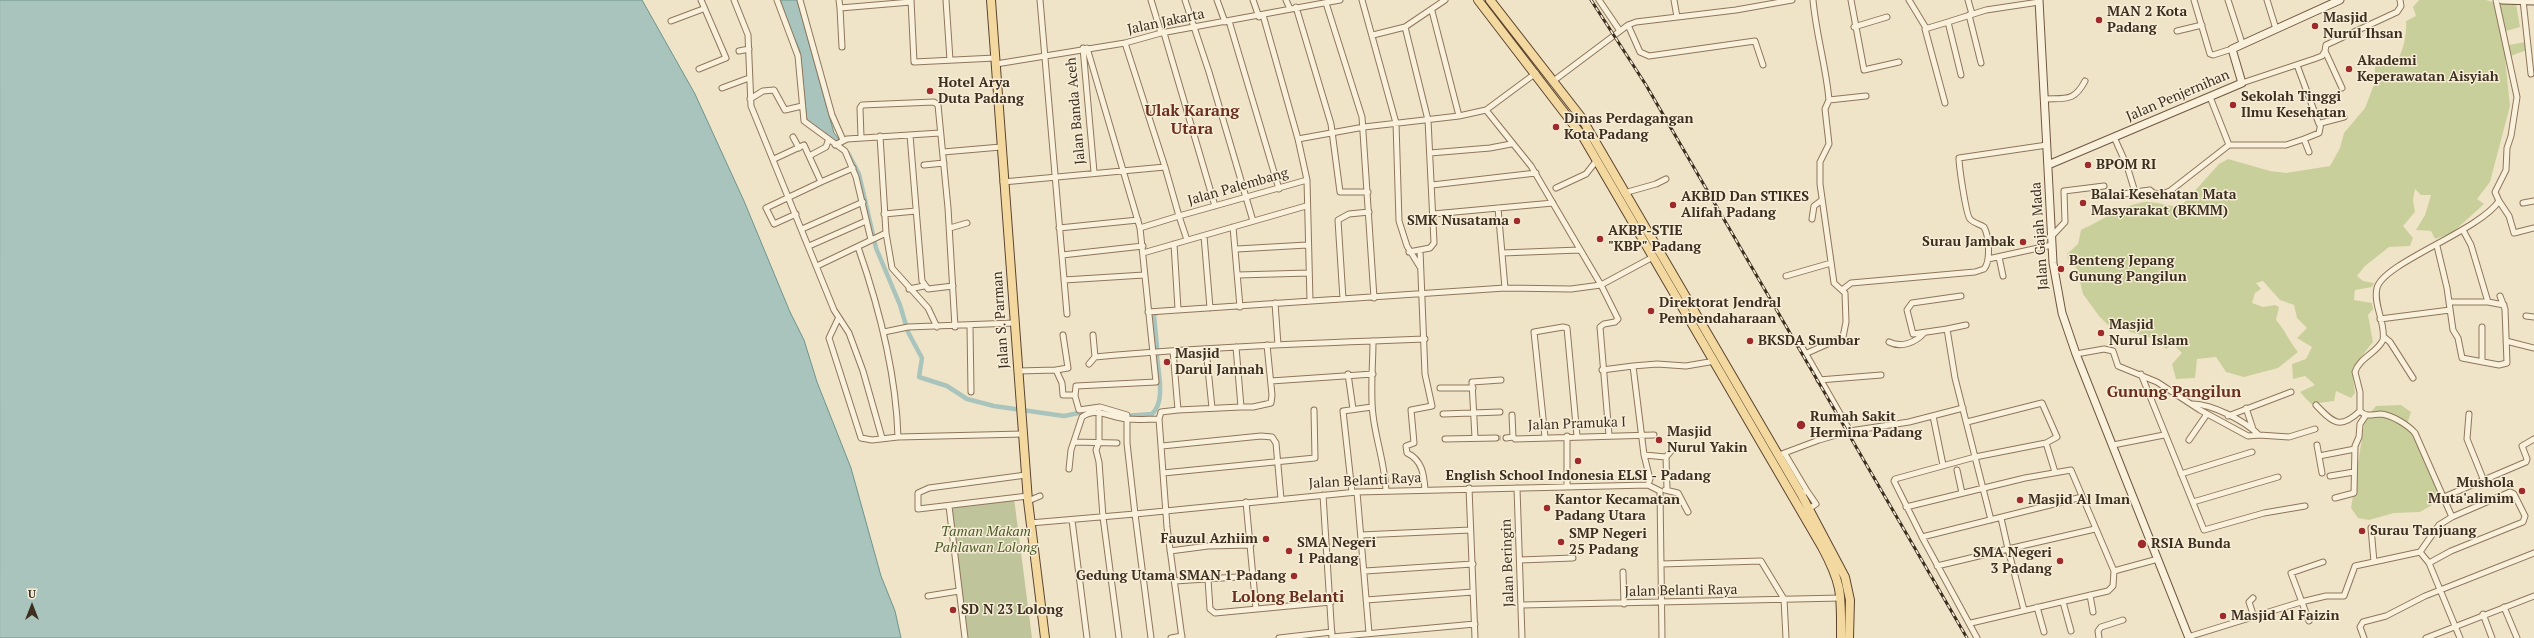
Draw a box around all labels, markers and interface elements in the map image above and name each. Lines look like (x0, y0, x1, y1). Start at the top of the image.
place label: MAN 2 Kota Padang (2107, 4, 2187, 36)
street label: Jalan Jakarta (1126, 6, 1206, 38)
place label: Masjid Nurul Ihsan (2323, 10, 2403, 42)
marker: MAN 2 Kota Padang (2094, 15, 2104, 25)
marker: Masjid Nurul Ihsan (2310, 21, 2320, 31)
place label: Akademi Keperawatan Aisyiah (2357, 53, 2499, 86)
street label: Jalan Banda Aceh (1063, 57, 1089, 165)
marker: Akademi Keperawatan Aisyiah (2344, 64, 2354, 74)
street label: Jalan Penjernihan (2124, 67, 2232, 125)
place label: Hotel Arya Duta Padang (938, 75, 1024, 108)
marker: Hotel Arya Duta Padang (925, 86, 935, 96)
place label: Sekolah Tinggi Ilmu Kesehatan (2241, 89, 2346, 122)
marker: Sekolah Tinggi Ilmu Kesehatan (2228, 100, 2238, 110)
district label: Ulak Karang Utara (1145, 101, 1239, 139)
place label: Dinas Perdagangan Kota Padang (1564, 111, 1694, 144)
marker: Dinas Perdagangan Kota Padang (1551, 122, 1561, 132)
place label: BPOM RI (2096, 157, 2156, 173)
marker: BPOM RI (2083, 160, 2093, 170)
street label: Jalan Palembang (1186, 165, 1290, 209)
street label: Jalan Gajah Mada (2028, 181, 2052, 291)
place label: Balai Kesehatan Mata Masyarakat (BKMM) (2091, 187, 2237, 220)
place label: AKBID Dan STIKES Alifah Padang (1681, 189, 1809, 222)
marker: Balai Kesehatan Mata Masyarakat (BKMM) (2078, 198, 2088, 208)
marker: AKBID Dan STIKES Alifah Padang (1668, 200, 1678, 210)
place label: SMK Nusatama (1407, 213, 1509, 229)
marker: SMK Nusatama (1512, 216, 1522, 226)
place label: AKBP-STIE "KBP" Padang (1608, 223, 1701, 256)
marker: AKBP-STIE "KBP" Padang (1595, 234, 1605, 244)
place label: Surau Jambak (1922, 234, 2015, 250)
marker: Surau Jambak (2018, 237, 2028, 247)
place label: Benteng Jepang Gunung Pangilun (2069, 253, 2187, 286)
marker: Benteng Jepang Gunung Pangilun (2056, 264, 2066, 274)
street label: Jalan S. Parman (989, 271, 1013, 369)
place label: Direktorat Jendral Pembendaharaan (1659, 295, 1781, 328)
marker: Direktorat Jendral Pembendaharaan (1646, 306, 1656, 316)
place label: Masjid Nurul Islam (2109, 317, 2188, 350)
marker: Masjid Nurul Islam (2096, 328, 2106, 338)
place label: BKSDA Sumbar (1758, 333, 1860, 349)
marker: BKSDA Sumbar (1745, 336, 1755, 346)
place label: Masjid Darul Jannah (1175, 346, 1264, 378)
marker: Masjid Darul Jannah (1162, 357, 1172, 367)
district label: Gunung Pangilun (2107, 382, 2241, 402)
place label: Rumah Sakit Hermina Padang (1810, 409, 1922, 442)
street label: Jalan Pramuka I (1528, 414, 1626, 434)
marker: Rumah Sakit Hermina Padang (1795, 419, 1807, 431)
place label: Masjid Nurul Yakin (1667, 424, 1748, 456)
marker: Masjid Nurul Yakin (1654, 435, 1664, 445)
marker: English School Indonesia ELSI - Padang (1573, 456, 1583, 466)
place label: English School Indonesia ELSI - Padang (1445, 468, 1711, 484)
street label: Jalan Belanti Raya (1308, 470, 1422, 492)
place label: Mushola Muta'alimim (2428, 475, 2514, 508)
marker: Mushola Muta'alimim (2517, 486, 2527, 496)
place label: Kantor Kecamatan Padang Utara (1555, 492, 1680, 524)
place label: Masjid Al Iman (2028, 492, 2130, 508)
marker: Masjid Al Iman (2015, 495, 2025, 505)
marker: Kantor Kecamatan Padang Utara (1542, 503, 1552, 513)
street label: Jalan Beringin (1498, 519, 1518, 607)
place label: Surau Tanjuang (2370, 523, 2476, 539)
park label: Taman Makam Pahlawan Lolong (935, 524, 1037, 556)
place label: SMP Negeri 25 Padang (1569, 526, 1647, 558)
marker: Surau Tanjuang (2357, 526, 2367, 536)
place label: Fauzul Azhiim (1160, 531, 1258, 547)
marker: Fauzul Azhiim (1261, 534, 1271, 544)
place label: SMA Negeri 1 Padang (1297, 535, 1376, 568)
place label: RSIA Bunda (2151, 536, 2231, 552)
marker: SMP Negeri 25 Padang (1556, 537, 1566, 547)
marker: RSIA Bunda (2136, 538, 2148, 550)
place label: SMA Negeri 3 Padang (1973, 545, 2052, 578)
marker: SMA Negeri 1 Padang (1284, 546, 1294, 556)
marker: SMA Negeri 3 Padang (2055, 556, 2065, 566)
place label: Gedung Utama SMAN 1 Padang (1076, 568, 1286, 584)
marker: Gedung Utama SMAN 1 Padang (1289, 571, 1299, 581)
street label: Jalan Belanti Raya (1624, 582, 1738, 600)
north arrow (12, 586, 52, 626)
text: U (28, 587, 36, 601)
district label: Lolong Belanti (1232, 587, 1344, 607)
place label: SD N 23 Lolong (961, 602, 1063, 618)
marker: SD N 23 Lolong (948, 605, 958, 615)
place label: Masjid Al Faizin (2231, 608, 2339, 624)
marker: Masjid Al Faizin (2218, 611, 2228, 621)

